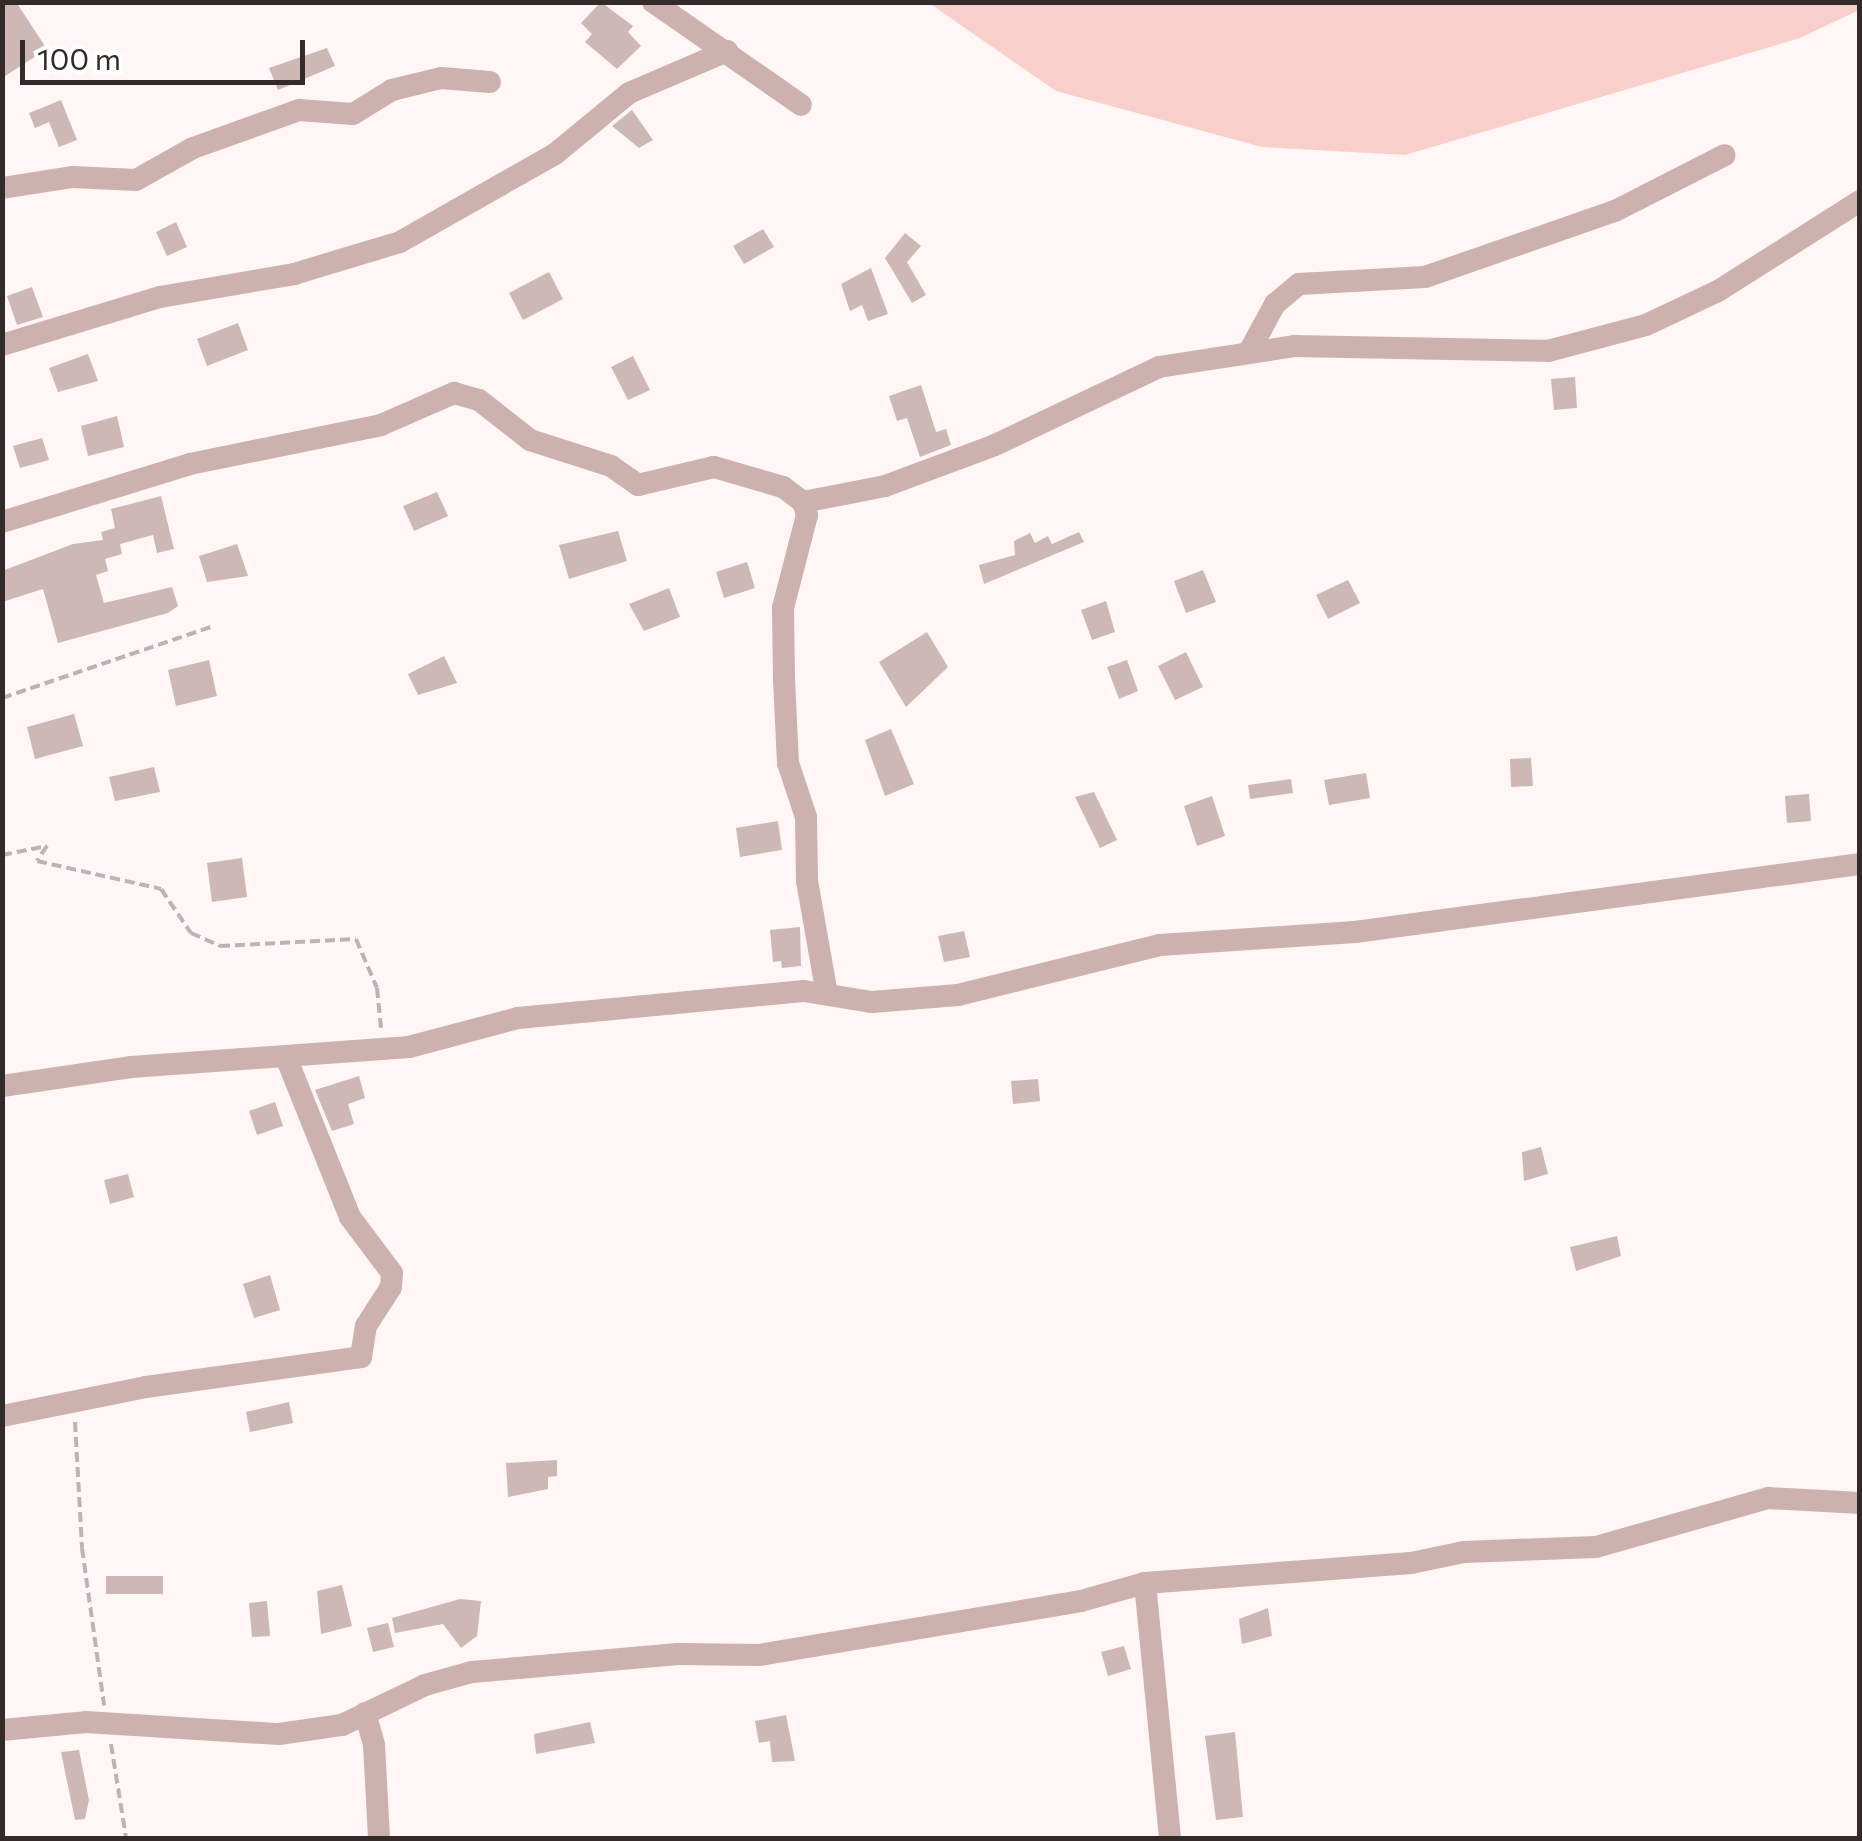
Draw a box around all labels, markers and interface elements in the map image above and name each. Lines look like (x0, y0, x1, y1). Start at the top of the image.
scale bar (25, 20, 310, 82)
text: 100 m (37, 39, 121, 76)

